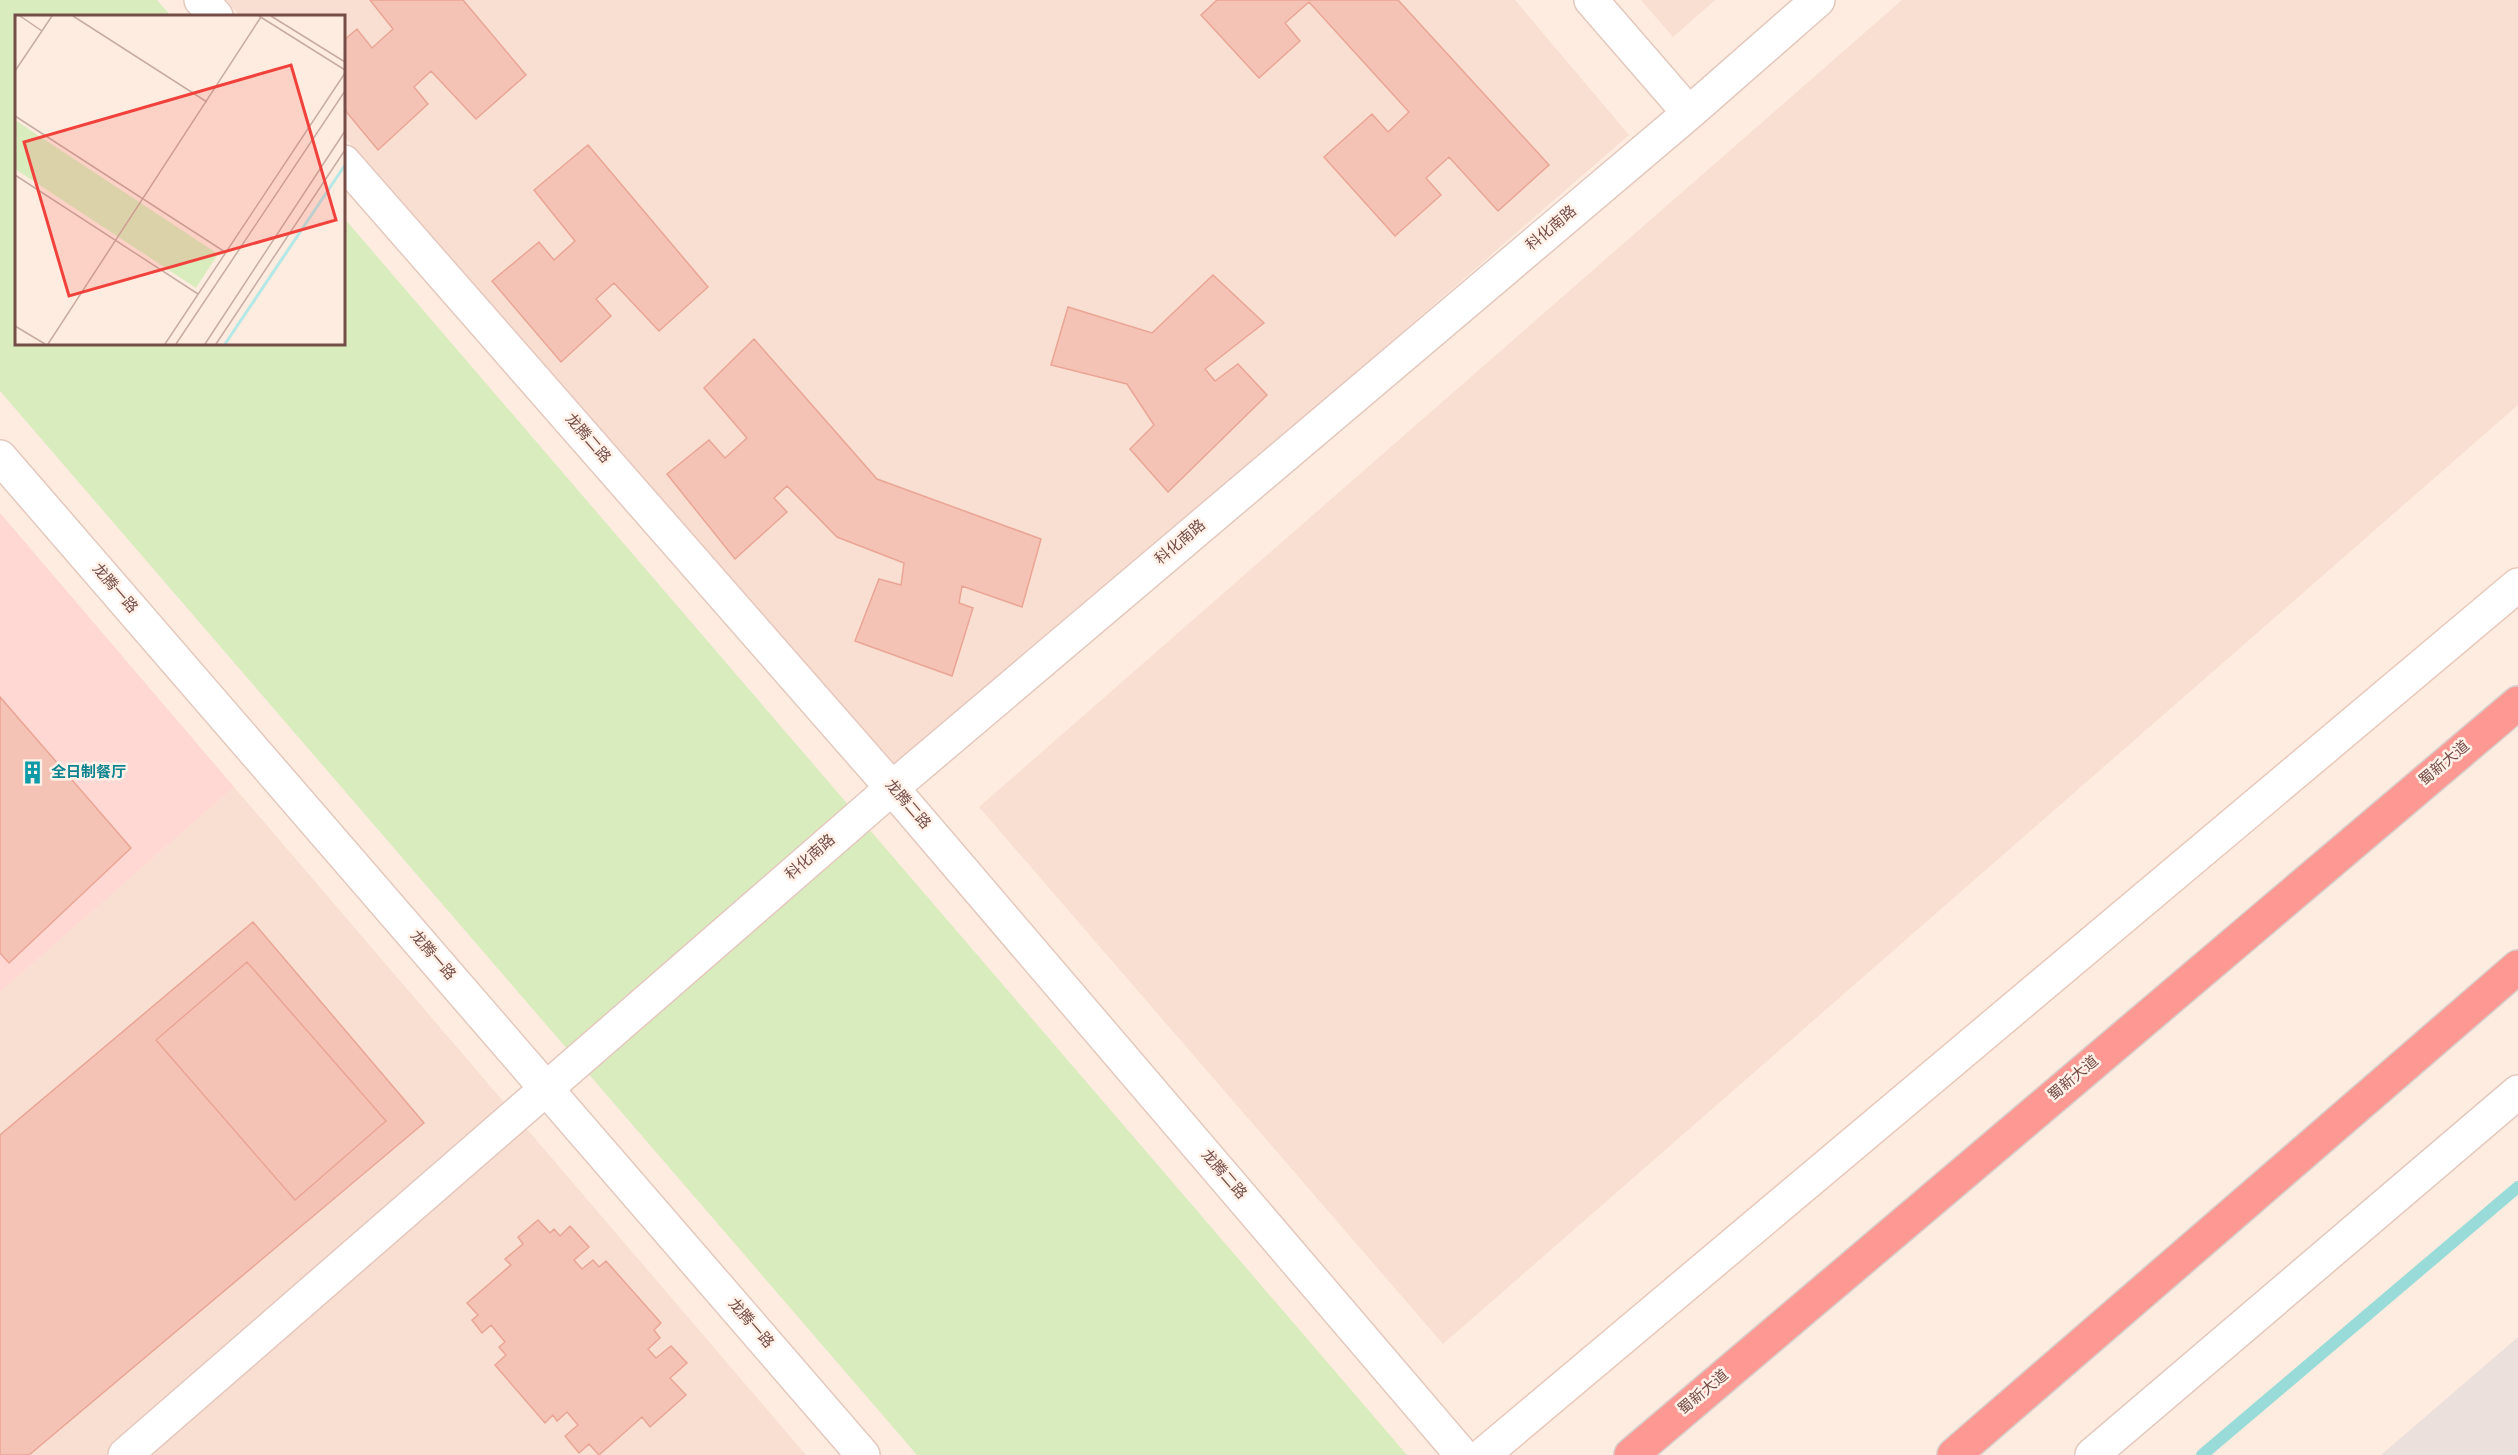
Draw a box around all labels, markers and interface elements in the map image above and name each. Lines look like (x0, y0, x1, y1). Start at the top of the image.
inset map (15, 15, 345, 345)
street label: 科化南路 (1522, 202, 1581, 256)
street label: 龙腾二路 (560, 409, 615, 468)
street label: 科化南路 (1151, 516, 1210, 570)
street label: 龙腾一路 (87, 559, 142, 618)
street label: 蜀新大道 (2416, 737, 2474, 791)
building icon: 全日制餐厅 (20, 760, 46, 786)
place label: 全日制餐厅 (51, 763, 126, 783)
street label: 龙腾二路 (880, 775, 935, 834)
street label: 科化南路 (781, 830, 840, 885)
street label: 龙腾一路 (405, 926, 460, 985)
street label: 蜀新大道 (2045, 1052, 2103, 1106)
street label: 龙腾二路 (1196, 1145, 1251, 1204)
street label: 龙腾一路 (723, 1294, 778, 1353)
street label: 蜀新大道 (1675, 1366, 1733, 1420)

